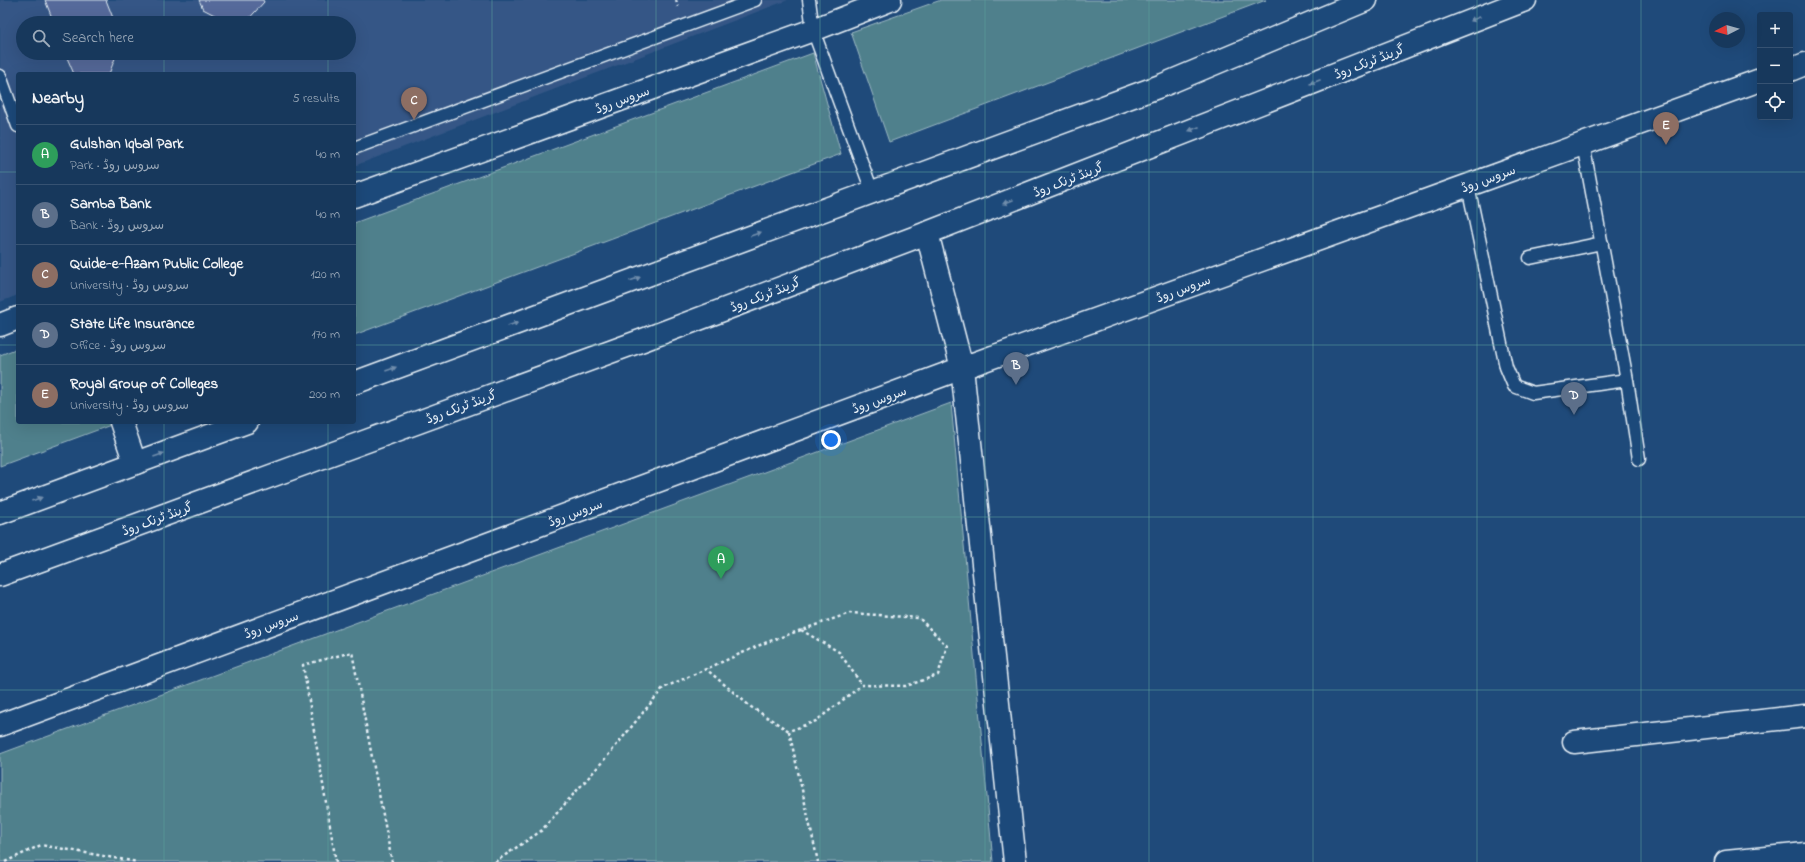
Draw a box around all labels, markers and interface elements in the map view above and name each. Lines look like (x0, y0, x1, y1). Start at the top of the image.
north arrow (1709, 12, 1745, 48)
map controls (1757, 12, 1793, 120)
button: + (1757, 12, 1793, 48)
search box (16, 16, 356, 60)
one-way arrow (1469, 17, 1481, 23)
icon: search (30, 27, 52, 49)
text: Search here (62, 27, 134, 49)
street label: گرینڈ ٹرنک روڈ (1331, 40, 1408, 85)
button: − (1757, 48, 1793, 84)
one-way arrow (1309, 79, 1321, 85)
street label: سروس روڈ (593, 82, 652, 119)
button: locate (1757, 84, 1793, 120)
text: Nearby (32, 86, 84, 111)
pin: C (401, 87, 427, 120)
text: 5 results (292, 89, 340, 108)
pin: E (1653, 112, 1679, 145)
one-way arrow (1187, 127, 1199, 133)
text: Gulshan Iqbal Park (70, 133, 184, 155)
text: A (41, 145, 49, 164)
text: 40 m (316, 145, 340, 164)
text: Park · سروس روڈ (70, 156, 160, 175)
street label: گرینڈ ٹرنک روڈ (1030, 158, 1107, 203)
street label: سروس روڈ (1459, 161, 1518, 198)
text: Samba Bank (70, 193, 151, 215)
one-way arrow (1001, 199, 1013, 205)
text: B (41, 205, 49, 224)
text: 40 m (316, 205, 340, 224)
text: Bank · سروس روڈ (70, 216, 164, 235)
one-way arrow (751, 231, 763, 237)
text: Quide-e-Azam Public College (70, 253, 243, 275)
text: C (41, 265, 49, 284)
text: 120 m (310, 265, 340, 284)
street label: سروس روڈ (1154, 271, 1213, 308)
street label: گرینڈ ٹرنک روڈ (727, 273, 804, 318)
text: University · سروس روڈ (70, 276, 189, 295)
one-way arrow (629, 276, 641, 282)
text: State Life Insurance (70, 313, 195, 335)
one-way arrow (507, 321, 519, 327)
text: D (40, 325, 50, 344)
text: 170 m (312, 325, 340, 344)
text: Office · سروس روڈ (70, 336, 166, 355)
pin: B (1003, 352, 1029, 385)
one-way arrow (385, 366, 397, 372)
text: Royal Group of Colleges (70, 373, 218, 395)
street label: سروس روڈ (850, 382, 909, 419)
pin: D (1561, 382, 1587, 415)
text: E (41, 385, 49, 404)
text: 200 m (309, 385, 340, 404)
street label: گرینڈ ٹرنک روڈ (423, 386, 500, 429)
text: University · سروس روڈ (70, 396, 189, 415)
your location (821, 430, 841, 450)
one-way arrow (153, 451, 165, 457)
street label: سروس روڈ (546, 495, 605, 532)
one-way arrow (31, 496, 43, 502)
street label: گرینڈ ٹرنک روڈ (119, 498, 196, 541)
pin: A (708, 546, 734, 579)
street label: سروس روڈ (242, 607, 301, 644)

